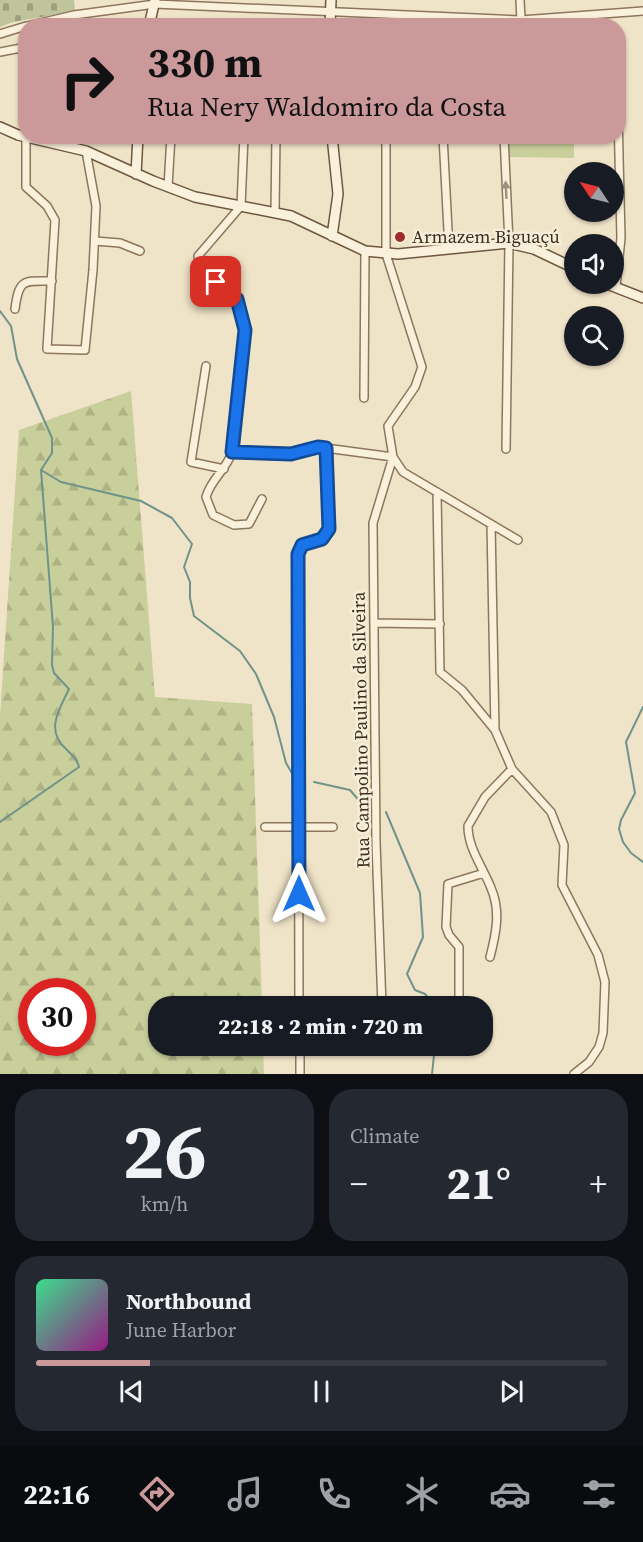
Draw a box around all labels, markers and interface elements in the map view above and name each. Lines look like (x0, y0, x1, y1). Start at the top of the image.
text: 330 m (147, 33, 262, 91)
icon: right (48, 42, 126, 120)
text: Rua Nery Waldomiro da Costa (147, 88, 506, 125)
north arrow (564, 162, 624, 222)
map controls (564, 162, 624, 366)
one-way arrow (502, 180, 511, 199)
place label: Armazem Biguaçú (412, 224, 560, 249)
marker: Armazem Biguaçú (393, 230, 407, 244)
button: sound (564, 234, 624, 294)
pin (190, 256, 241, 307)
icon: arrive (199, 265, 232, 298)
button: search (564, 306, 624, 366)
street label: Rua Campolino Paulino da Silveira (346, 591, 375, 869)
position arrow (267, 862, 331, 926)
speed limit sign: 30 (18, 978, 96, 1056)
text: 22:18 · 2 min · 720 m (218, 1011, 423, 1041)
text: 26 (122, 1097, 207, 1204)
text: Climate (350, 1122, 419, 1150)
text: 21° (446, 1152, 511, 1214)
text: − (350, 1161, 368, 1206)
text: + (589, 1161, 607, 1206)
text: km/h (141, 1190, 188, 1218)
text: Northbound (126, 1286, 251, 1316)
text: June Harbor (126, 1316, 236, 1344)
icon: previous (115, 1375, 148, 1408)
icon: pause (305, 1375, 338, 1408)
icon: next (495, 1375, 528, 1408)
icon: directions (136, 1473, 178, 1515)
icon: music (224, 1473, 266, 1515)
icon: phone (313, 1473, 355, 1515)
icon: climate (401, 1473, 443, 1515)
icon: car (489, 1473, 531, 1515)
icon: filters (578, 1473, 620, 1515)
text: 22:16 (23, 1476, 90, 1513)

